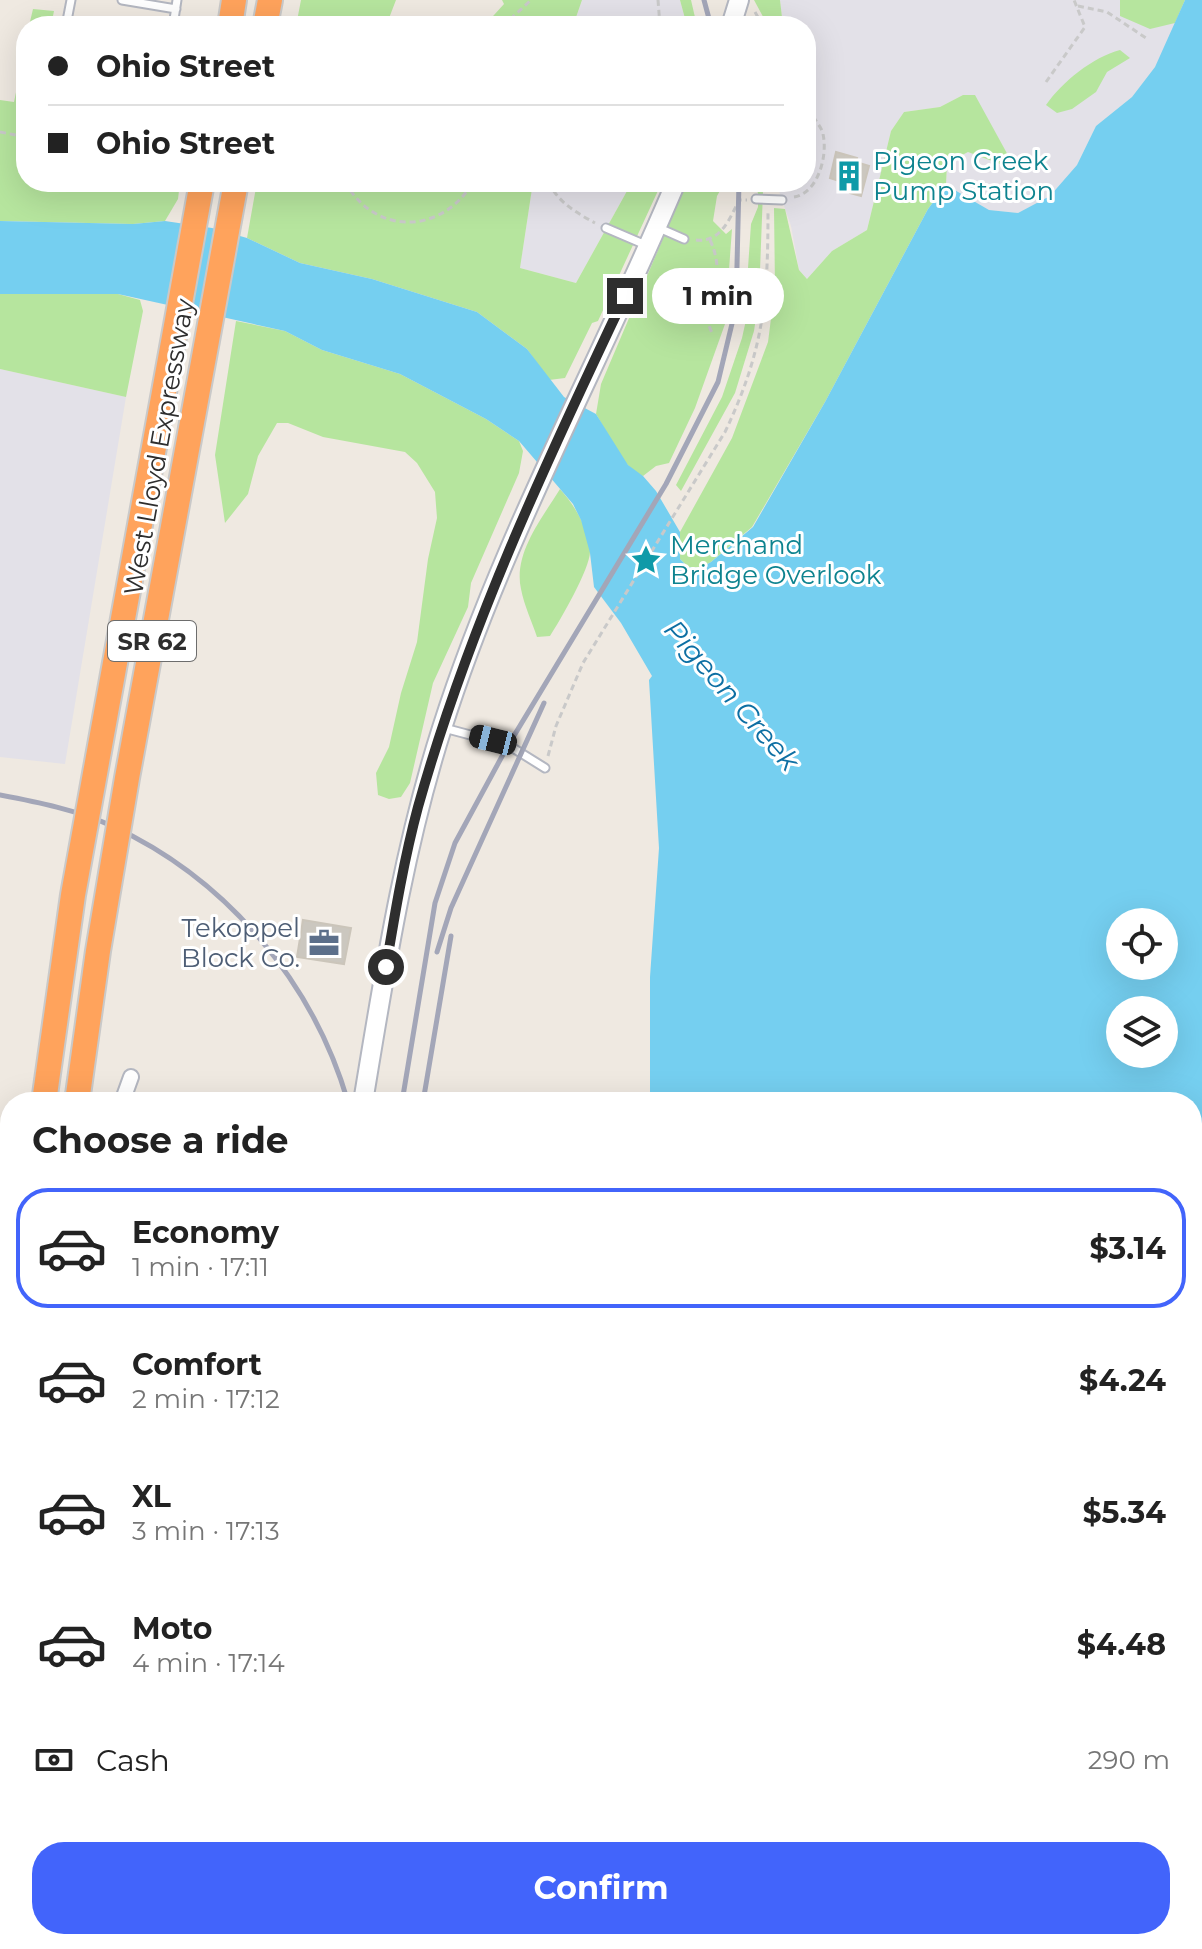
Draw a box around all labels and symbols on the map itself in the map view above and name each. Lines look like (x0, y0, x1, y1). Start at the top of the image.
place label: Pigeon Creek Pump Station (873, 145, 1054, 207)
building icon: Pigeon Creek Pump Station (832, 159, 866, 193)
callout: 1 min (653, 268, 785, 324)
route end (607, 278, 643, 314)
street label: West Lloyd Expressway (117, 295, 201, 598)
place label: Merchand Bridge Overlook (670, 529, 882, 591)
place icon: Merchand Bridge Overlook (629, 543, 663, 577)
water label: Pigeon Creek (657, 613, 808, 779)
road number: SR 62 (108, 621, 196, 661)
car (467, 723, 519, 757)
place label: Tekoppel Block Co. (181, 912, 300, 974)
office icon: Tekoppel Block Co. (307, 926, 341, 960)
route start (368, 949, 404, 985)

